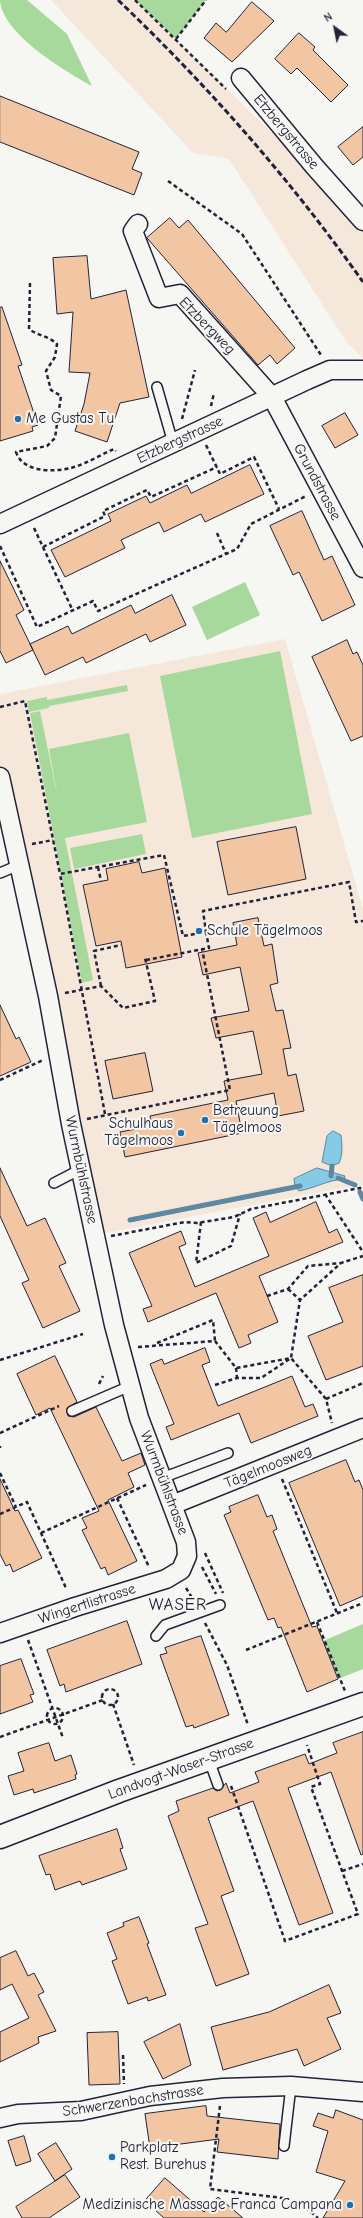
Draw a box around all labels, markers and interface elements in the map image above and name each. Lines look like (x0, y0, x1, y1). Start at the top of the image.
north arrow (315, 8, 355, 48)
text: N (322, 10, 335, 25)
street label: Etzbergstrasse (249, 91, 323, 173)
street label: Etzbergweg (175, 293, 239, 359)
place label: Me Gustas Tu (26, 410, 114, 428)
street label: Etzbergstrasse (134, 412, 226, 468)
marker: Me Gustas Tu (13, 414, 23, 424)
street label: Grundstrasse (289, 440, 345, 524)
place label: Schule Tägelmoos (207, 922, 322, 940)
marker: Schule Tägelmoos (194, 926, 204, 936)
place label: Betreuung Tägelmoos (213, 1102, 281, 1137)
street label: Wurmbühlstrasse (61, 1114, 101, 1226)
place label: Schulhaus Tägelmoos (105, 1115, 173, 1150)
marker: Betreuung Tägelmoos (200, 1115, 210, 1125)
marker: Schulhaus Tägelmoos (176, 1128, 186, 1138)
street label: Wurmbühlstrasse (136, 1428, 192, 1538)
street label: Tägelmoosweg (222, 1441, 314, 1493)
street label: Wingertlistrasse (36, 1580, 138, 1628)
district label: WASER (149, 1595, 207, 1615)
street label: Landvogt-Waser-Strasse (106, 1734, 256, 1804)
street label: Schwerzenbachstrasse (61, 2081, 205, 2121)
place label: Parkplatz Rest. Burehus (120, 2139, 206, 2174)
marker: Parkplatz Rest. Burehus (107, 2152, 117, 2162)
place label: Medizinische Massage Franca Campana (83, 2196, 342, 2214)
marker: Medizinische Massage Franca Campana (345, 2200, 355, 2210)

